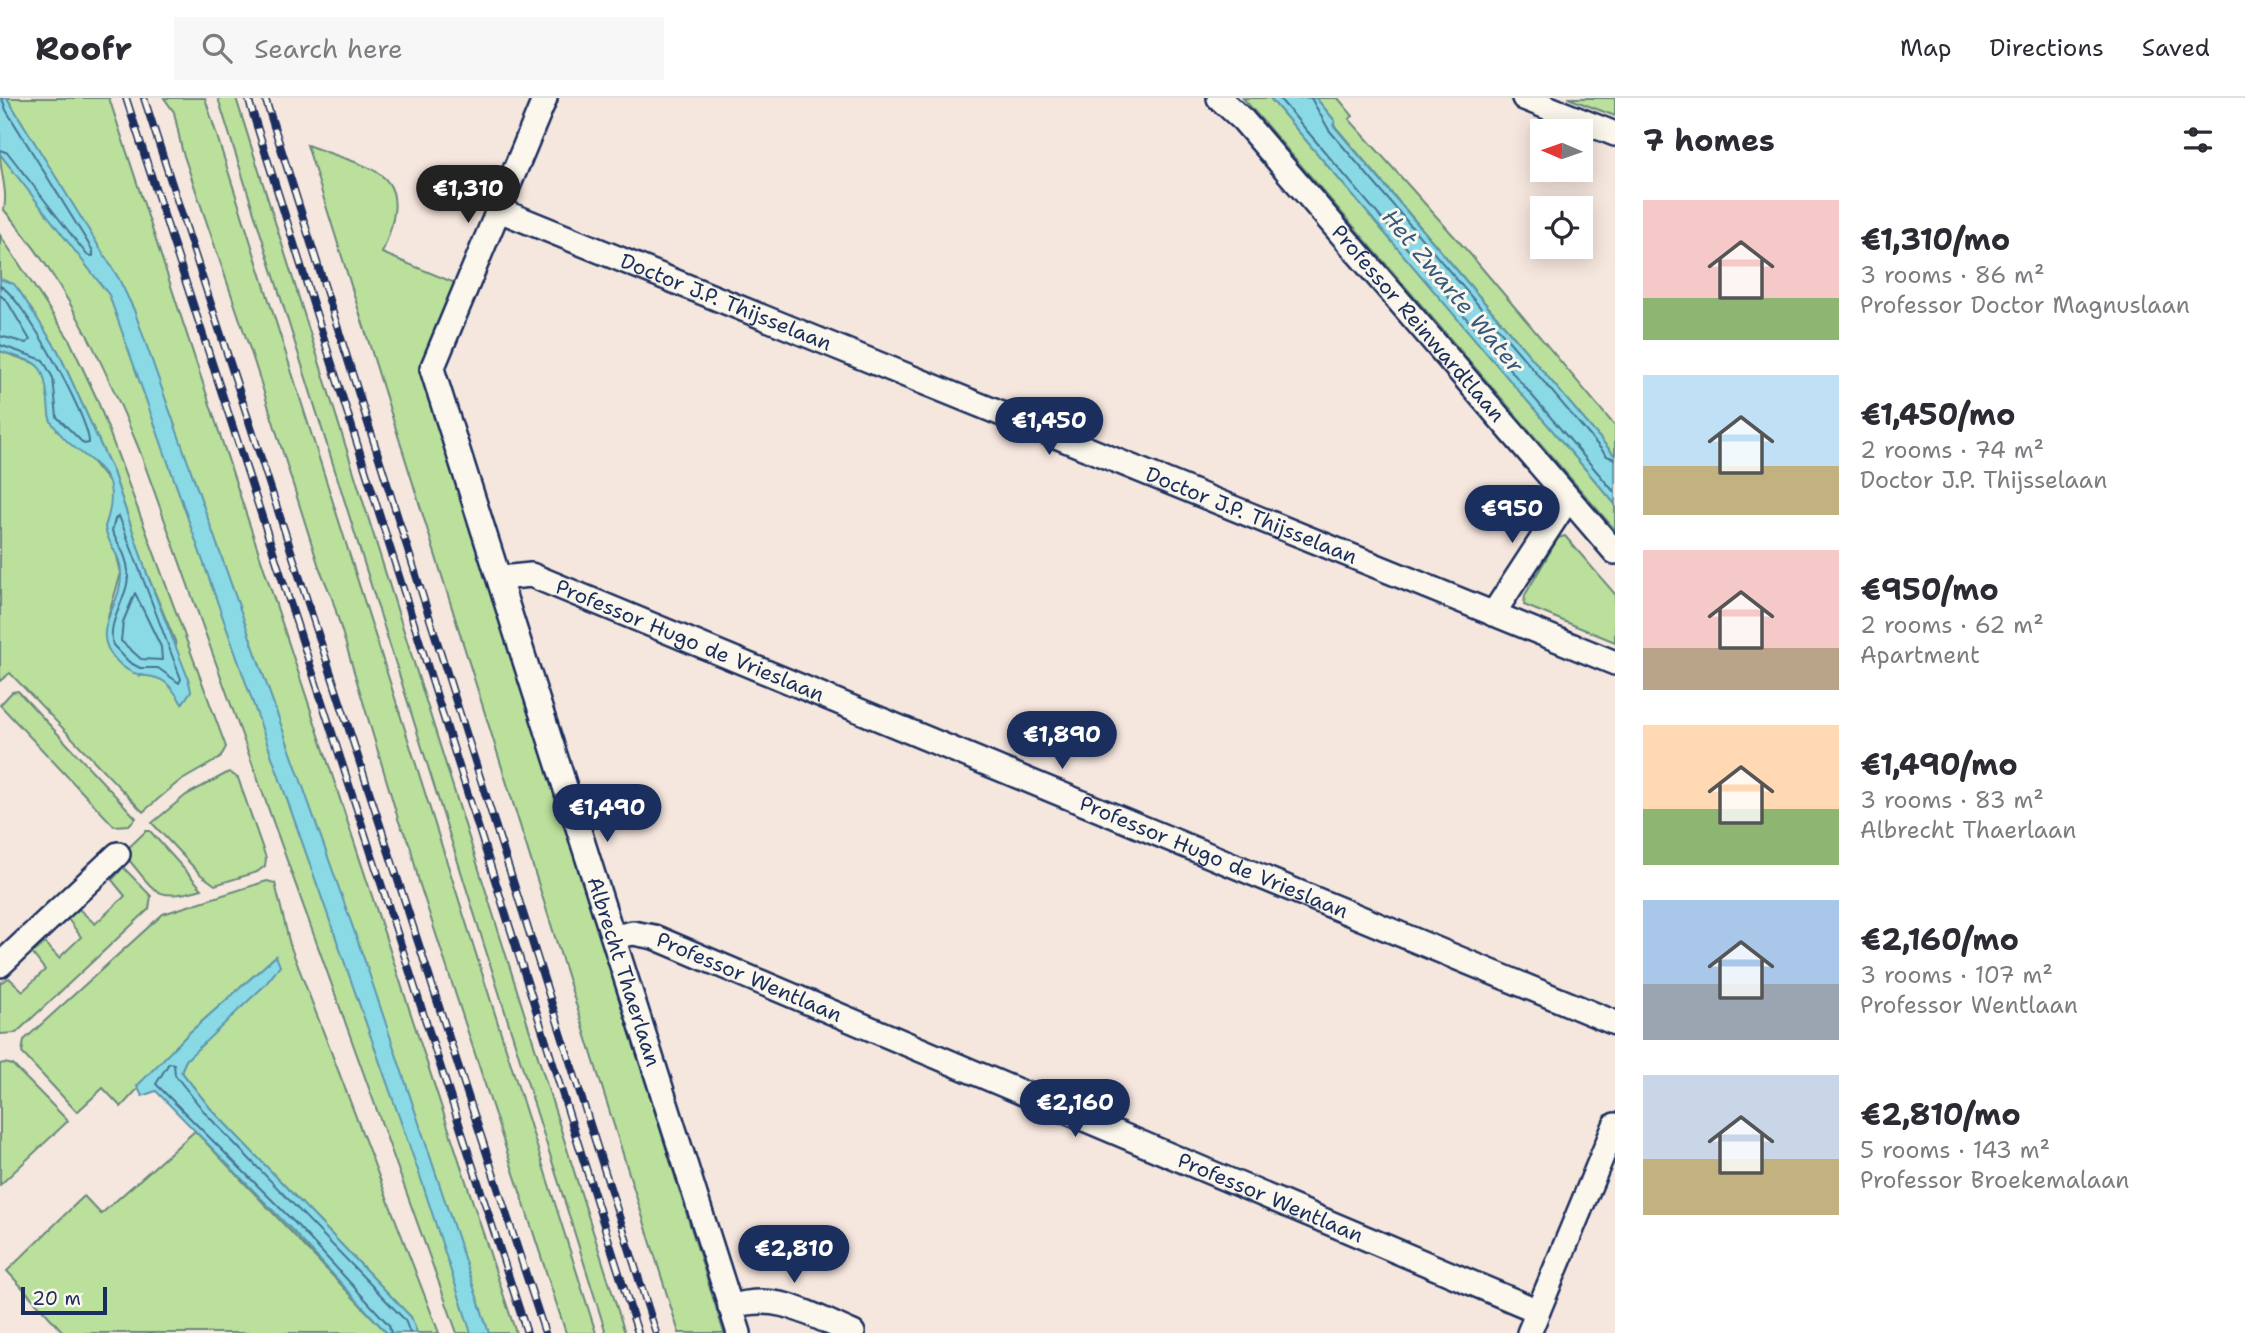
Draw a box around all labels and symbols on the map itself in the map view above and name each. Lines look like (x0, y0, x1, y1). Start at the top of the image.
north arrow (1530, 119, 1592, 182)
pin: €1,310 (411, 166, 525, 225)
water label: Het Zwarte Water (1376, 203, 1531, 380)
street label: Professor Reinwardtlaan (1325, 219, 1511, 428)
street label: Doctor J.P. Thijsselaan (616, 247, 836, 358)
pin: €1,450 (992, 398, 1106, 457)
street label: Doctor J.P. Thijsselaan (1141, 460, 1361, 571)
pin: €950 (1471, 486, 1553, 545)
street label: Professor Hugo de Vrieslaan (551, 573, 829, 709)
pin: €1,890 (1005, 712, 1119, 771)
pin: €1,490 (550, 784, 664, 844)
street label: Professor Hugo de Vrieslaan (1075, 789, 1353, 925)
street label: Albrecht Thaerlaan (581, 873, 667, 1070)
street label: Professor Wentlaan (652, 926, 846, 1029)
pin: €2,160 (1018, 1080, 1132, 1139)
street label: Professor Wentlaan (1173, 1146, 1368, 1249)
pin: €2,810 (737, 1226, 851, 1285)
scale bar (21, 1284, 107, 1316)

